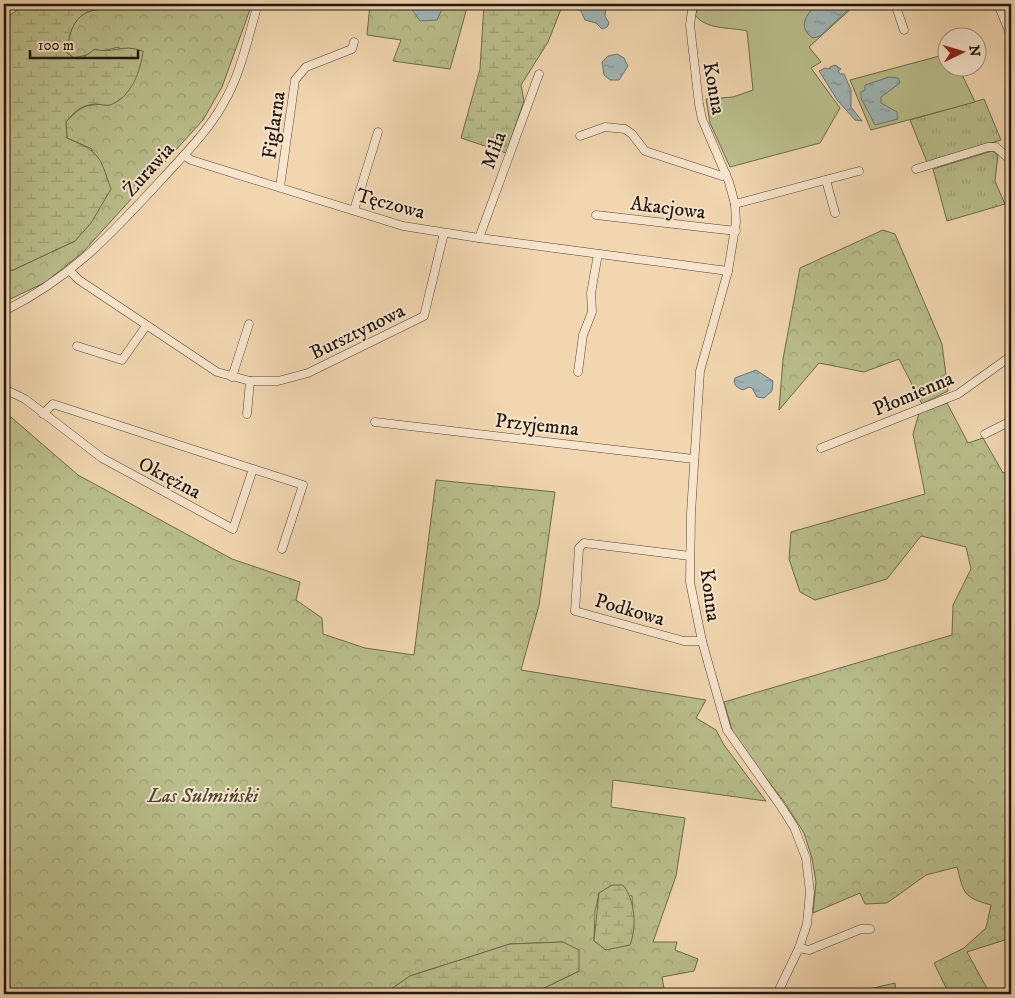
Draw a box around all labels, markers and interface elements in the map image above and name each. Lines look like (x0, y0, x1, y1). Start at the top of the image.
scale bar (30, 28, 138, 60)
north arrow (938, 28, 988, 78)
text: 100 m (38, 36, 74, 55)
text: N (964, 44, 983, 58)
street label: Konna (697, 60, 731, 117)
street label: Figlarna (257, 89, 292, 161)
street label: Miła (476, 128, 513, 173)
street label: Żurawia (118, 137, 180, 202)
street label: Tęczowa (354, 183, 428, 226)
street label: Akacjowa (629, 191, 707, 226)
street label: Bursztynowa (306, 298, 410, 366)
street label: Płomienna (870, 366, 958, 423)
street label: Przyjemna (494, 409, 581, 442)
street label: Okrężna (134, 451, 205, 505)
street label: Konna (693, 567, 726, 624)
street label: Podkowa (592, 589, 668, 632)
park label: Las Sulmiński (147, 784, 260, 809)

